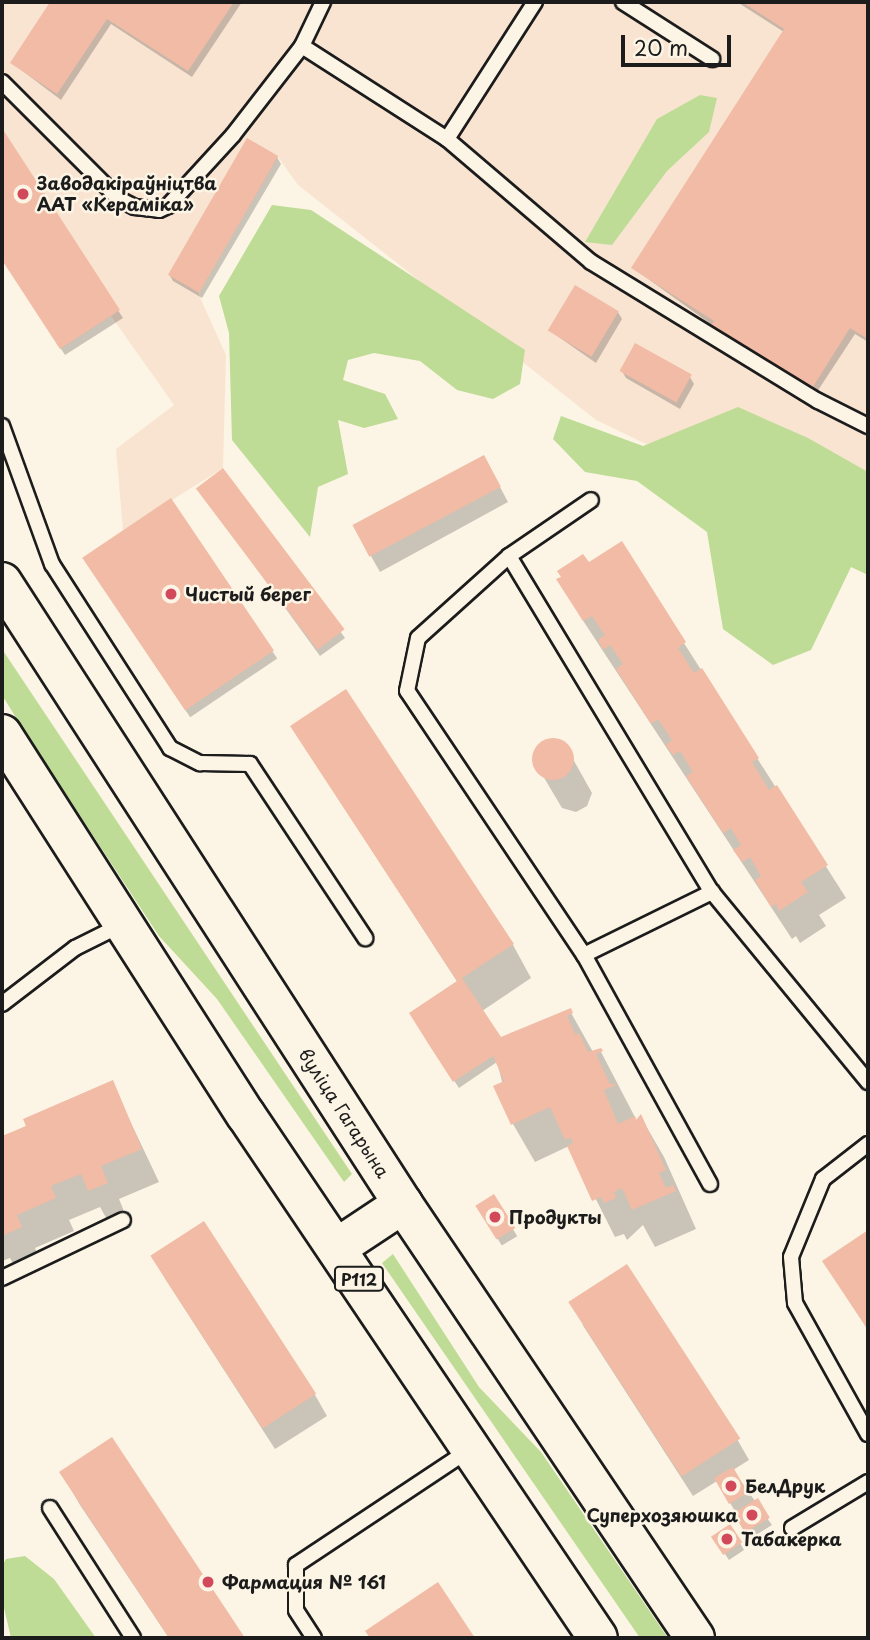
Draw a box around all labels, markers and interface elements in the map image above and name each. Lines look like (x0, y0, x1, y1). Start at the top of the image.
scale bar (625, 21, 735, 65)
text: 20 m (634, 31, 688, 63)
place label: Заводакіраўніцтва ААТ «Кераміка» (37, 173, 217, 216)
marker: Заводакіраўніцтва ААТ «Кераміка» (15, 186, 31, 202)
place label: Чистый берег (185, 583, 310, 605)
marker: Чистый берег (163, 586, 179, 602)
street label: вуліца Гагарына (294, 1045, 394, 1181)
place label: Продукты (509, 1206, 602, 1228)
marker: Продукты (487, 1209, 503, 1225)
road number: Р112 (333, 1266, 385, 1292)
place label: БелДрук (745, 1475, 825, 1497)
marker: БелДрук (723, 1478, 739, 1494)
place label: Суперхозяюшка (587, 1504, 738, 1526)
marker: Суперхозяюшка (744, 1507, 760, 1523)
place label: Табакерка (741, 1528, 842, 1550)
marker: Табакерка (719, 1531, 735, 1547)
place label: Фармация № 161 (222, 1571, 386, 1593)
marker: Фармация № 161 (200, 1574, 216, 1590)

